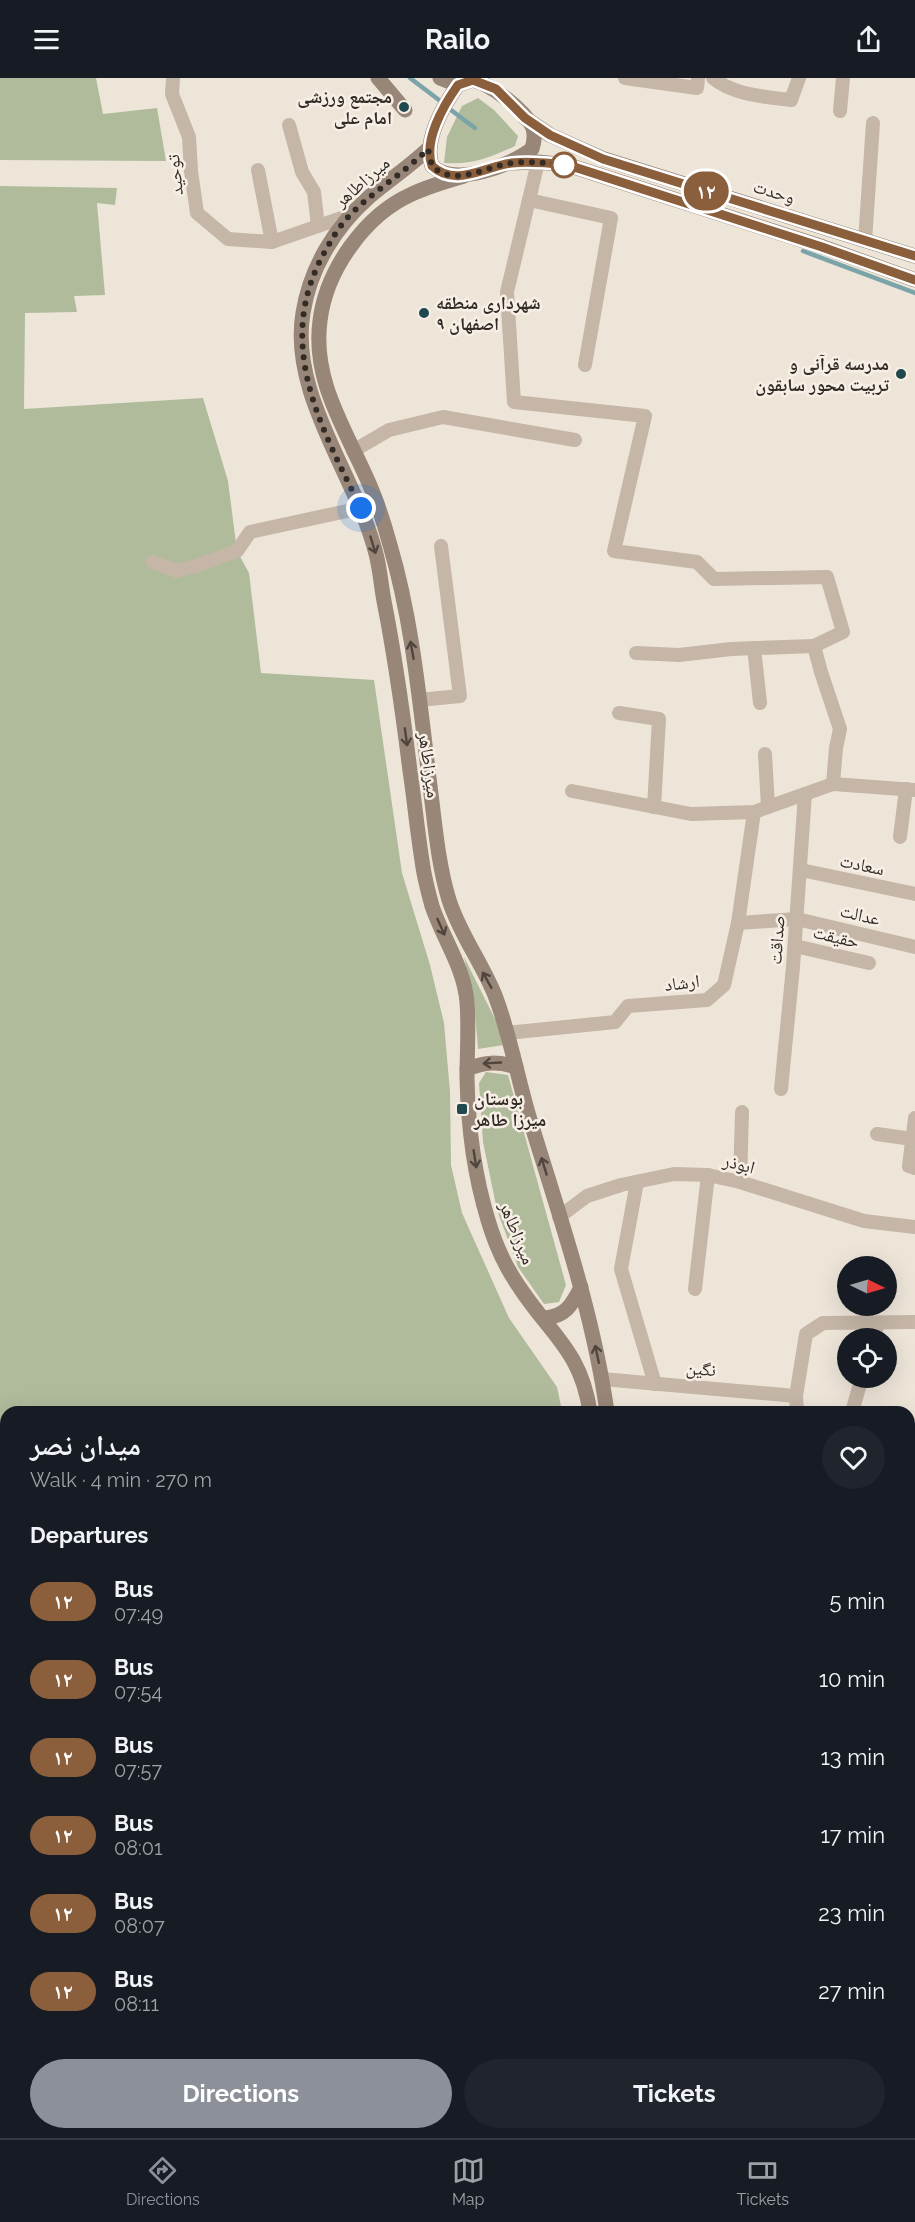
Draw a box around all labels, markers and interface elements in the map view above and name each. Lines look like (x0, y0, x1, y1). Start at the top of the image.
icon: menu (30, 23, 63, 56)
icon: share (852, 23, 885, 56)
text: Railo (425, 24, 490, 55)
place label: مجتمع ورزشی امام علی (297, 86, 392, 130)
marker: مجتمع ورزشی امام علی (397, 100, 411, 114)
street label: میرزاطاهر (329, 152, 394, 212)
unlabelled marker (551, 152, 577, 178)
street label: توحید (162, 154, 187, 197)
line badge: ۱۲ (679, 172, 733, 210)
street label: وحدت (751, 175, 797, 208)
text: ۱۲ (696, 179, 716, 204)
place label: شهرداری منطقه ۹ اصفهان (436, 292, 541, 335)
marker: شهرداری منطقه ۹ اصفهان (417, 306, 431, 320)
place label: مدرسه قرآنی و تربیت محور سابقون (755, 353, 889, 396)
marker: مدرسه قرآنی و تربیت محور سابقون (894, 367, 908, 381)
your location (346, 493, 376, 523)
one-way arrow (368, 535, 379, 554)
one-way arrow (406, 641, 417, 660)
one-way arrow (400, 726, 411, 746)
street label: میرزاطاهر (414, 730, 444, 799)
street label: سعادت (838, 850, 886, 879)
street label: عدالت (838, 900, 882, 929)
street label: صداقت (764, 915, 789, 965)
one-way arrow (436, 918, 448, 936)
street label: حقیقت (811, 921, 861, 952)
street label: ارشاد (663, 970, 701, 995)
one-way arrow (481, 972, 492, 990)
one-way arrow (482, 1058, 502, 1069)
place label: بوستان میرزا طاهر (473, 1088, 546, 1130)
marker: بوستان میرزا طاهر (455, 1102, 469, 1116)
one-way arrow (469, 1149, 480, 1169)
street label: ابوذر (720, 1149, 757, 1178)
one-way arrow (538, 1157, 549, 1176)
street label: میرزاطاهر (495, 1197, 540, 1267)
north arrow (837, 1256, 897, 1316)
map controls (837, 1256, 897, 1388)
button: locate (837, 1328, 897, 1388)
one-way arrow (591, 1345, 602, 1364)
street label: نگین (685, 1357, 717, 1381)
button: heart (822, 1426, 885, 1489)
text: میدان نصر (30, 1429, 141, 1462)
text: Walk · 4 min · 270 m (30, 1468, 212, 1492)
text: Departures (30, 1522, 148, 1548)
text: Bus (114, 1576, 153, 1602)
text: 5 min (830, 1588, 885, 1614)
text: ۱۲ (53, 1589, 73, 1614)
text: 07:49 (114, 1602, 163, 1626)
text: Bus (114, 1654, 153, 1680)
text: 10 min (819, 1666, 885, 1692)
text: ۱۲ (53, 1667, 73, 1692)
text: 07:54 (114, 1680, 162, 1704)
text: Bus (114, 1732, 153, 1758)
text: 13 min (820, 1744, 885, 1770)
text: ۱۲ (53, 1745, 73, 1770)
text: 07:57 (114, 1758, 162, 1782)
text: Bus (114, 1810, 153, 1836)
text: 17 min (820, 1822, 885, 1848)
text: ۱۲ (53, 1823, 73, 1848)
text: 08:01 (114, 1836, 163, 1860)
text: Bus (114, 1888, 153, 1914)
text: 23 min (818, 1900, 885, 1926)
text: ۱۲ (53, 1901, 73, 1926)
text: 08:07 (114, 1914, 165, 1938)
text: Bus (114, 1966, 153, 1992)
text: 27 min (818, 1978, 885, 2004)
text: ۱۲ (53, 1979, 73, 2004)
text: 08:11 (114, 1992, 159, 2016)
button: Directions (30, 2059, 452, 2128)
button: Tickets (464, 2059, 885, 2128)
tab: Directions (126, 2154, 200, 2209)
tab: Map (452, 2154, 485, 2209)
tab: Tickets (737, 2154, 789, 2209)

